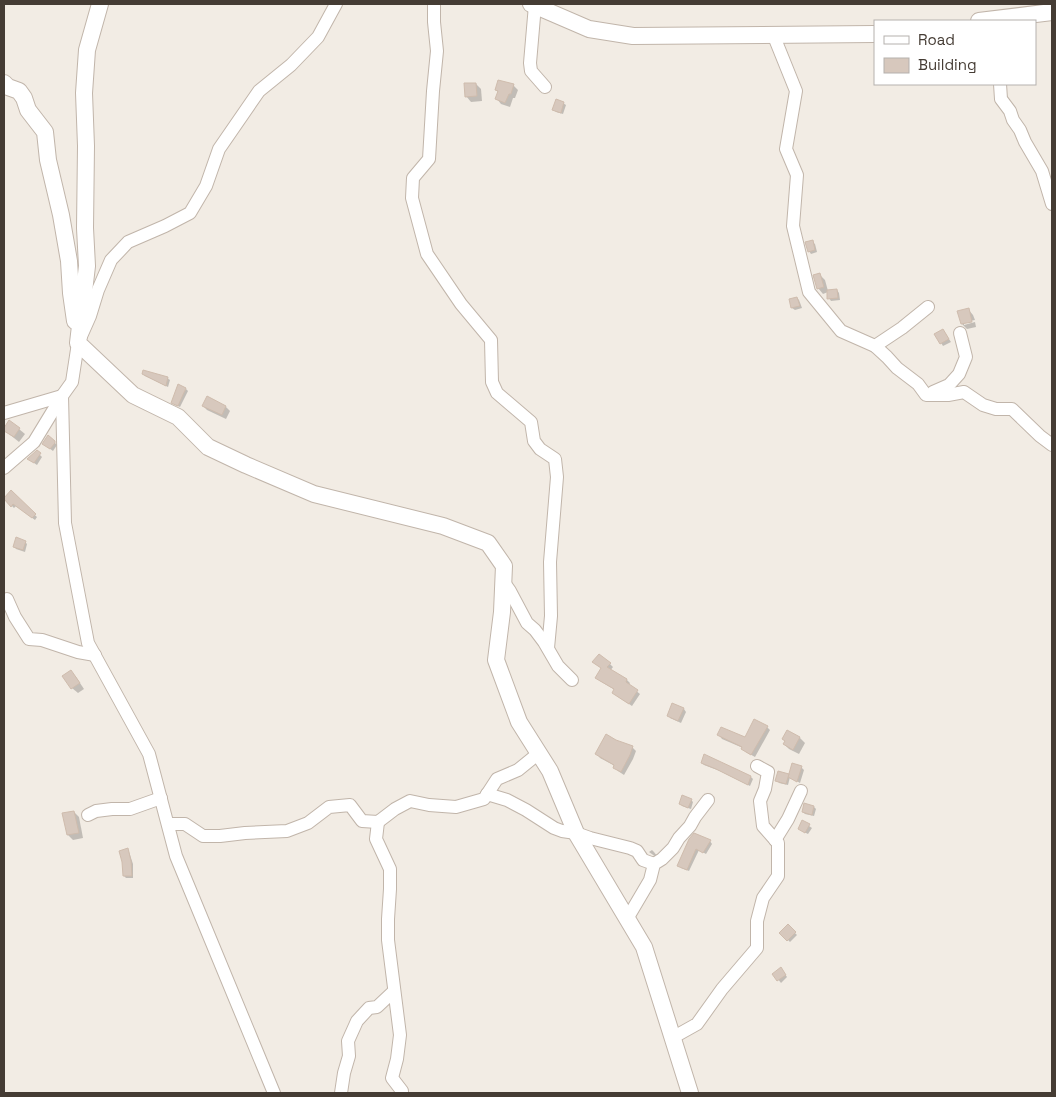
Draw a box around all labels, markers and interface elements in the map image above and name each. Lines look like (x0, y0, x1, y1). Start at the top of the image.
legend (874, 20, 1036, 85)
text: Road (918, 30, 955, 49)
text: Building (918, 55, 977, 74)

